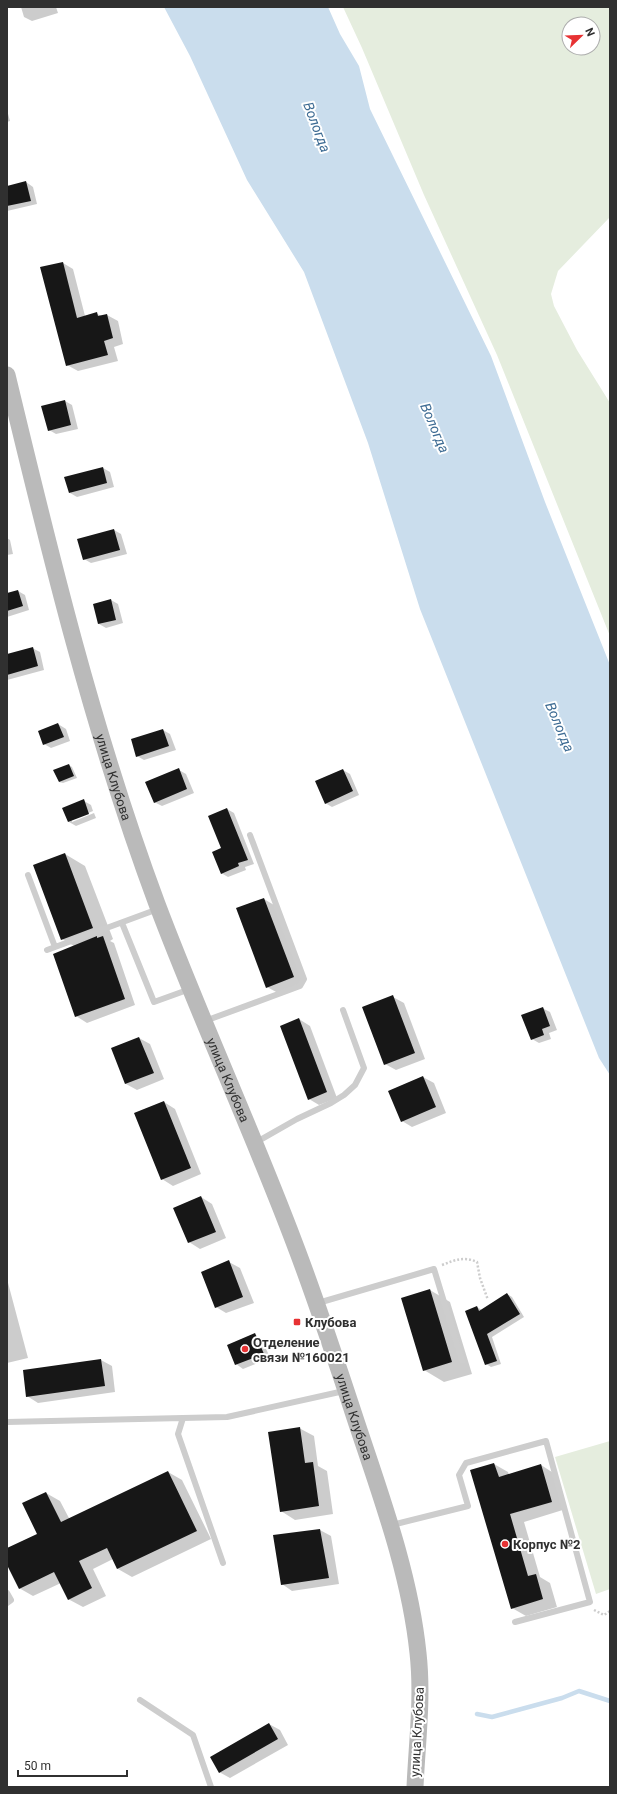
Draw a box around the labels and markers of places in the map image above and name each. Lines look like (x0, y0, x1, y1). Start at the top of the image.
place label: Клубова (305, 1315, 356, 1330)
marker: Клубова (292, 1317, 302, 1327)
place label: Отделение связи №160021 (253, 1335, 350, 1365)
marker: Отделение связи №160021 (240, 1344, 250, 1354)
place label: Корпус №2 (513, 1537, 580, 1552)
marker: Корпус №2 (500, 1539, 510, 1549)

